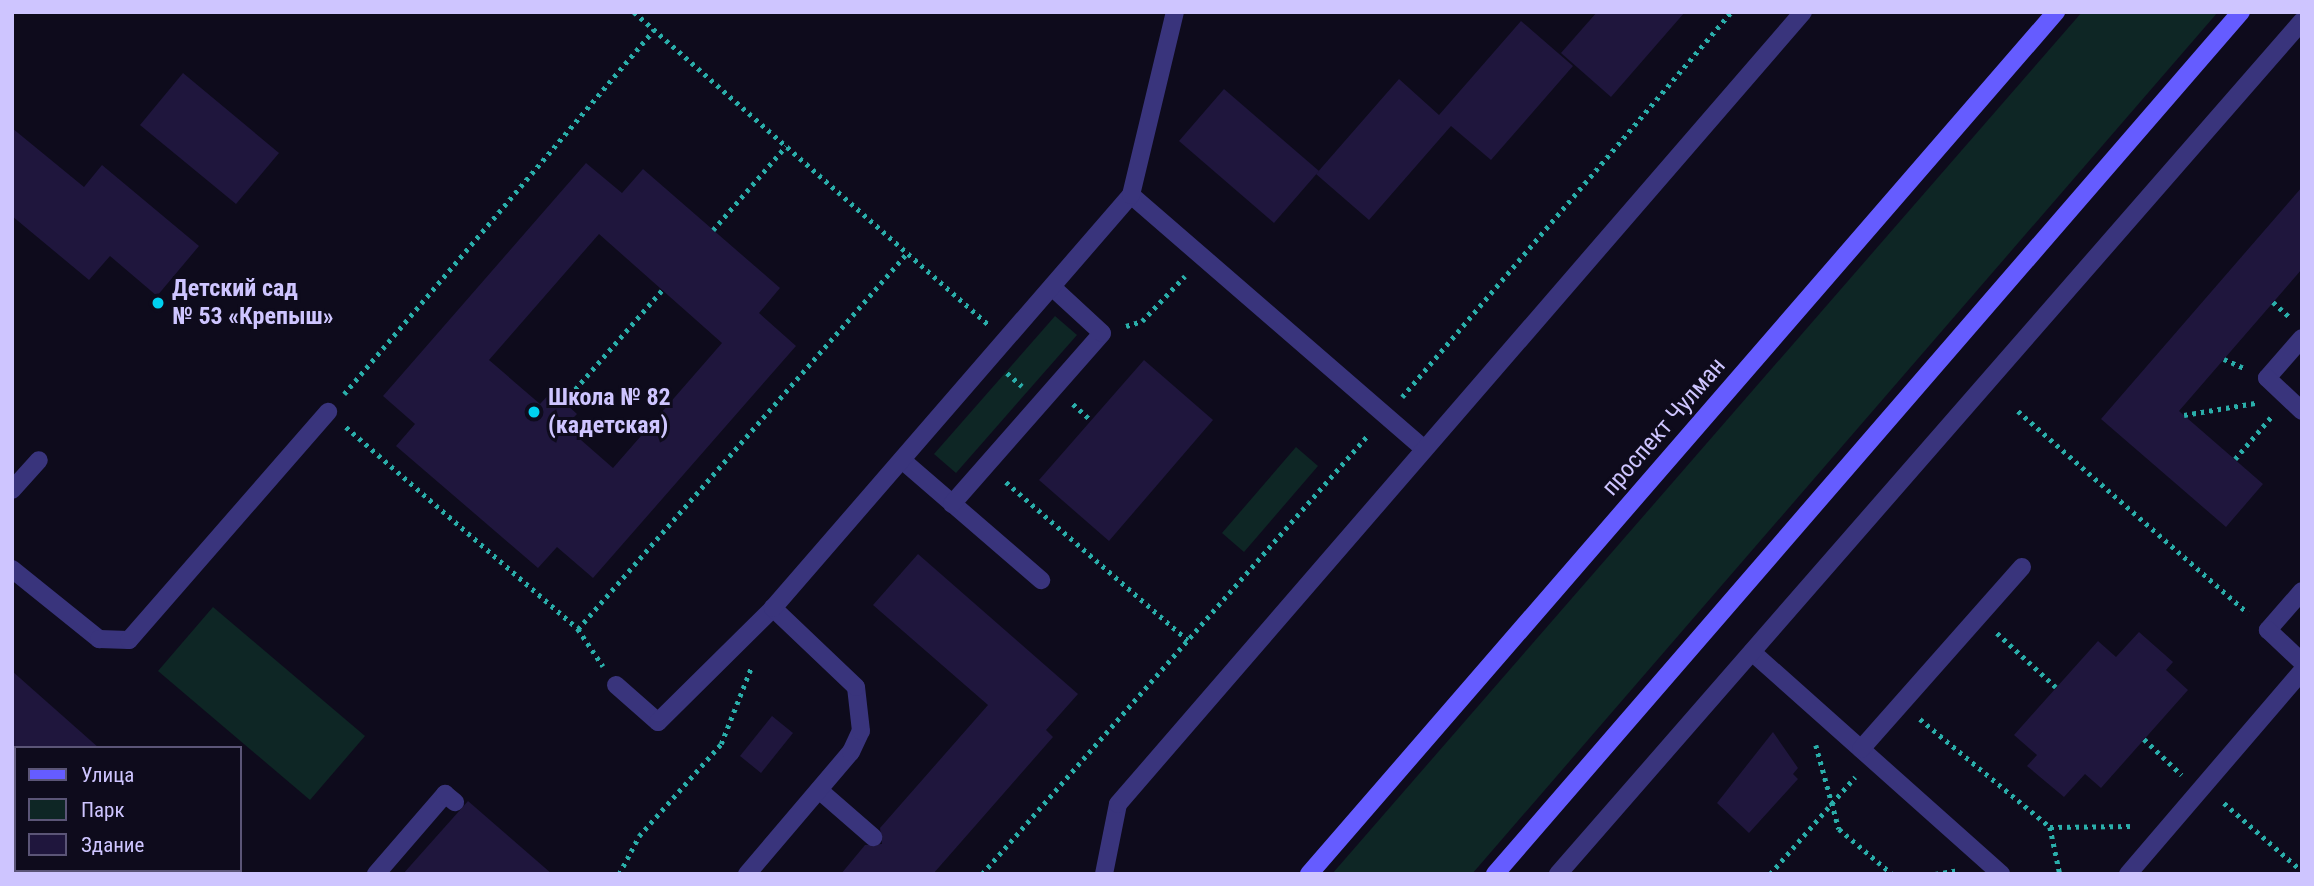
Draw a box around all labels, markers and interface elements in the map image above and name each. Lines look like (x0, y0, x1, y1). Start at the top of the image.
place label: Детский сад № 53 «Крепыш» (172, 275, 334, 331)
marker: Детский сад № 53 «Крепыш» (150, 295, 166, 311)
street label: проспект Чулман (1596, 352, 1732, 502)
place label: Школа № 82 (кадетская) (548, 384, 671, 440)
marker: Школа № 82 (кадетская) (526, 404, 542, 420)
legend (14, 746, 242, 872)
text: Улица (81, 763, 134, 787)
text: Парк (81, 798, 125, 822)
text: Здание (81, 833, 144, 857)

